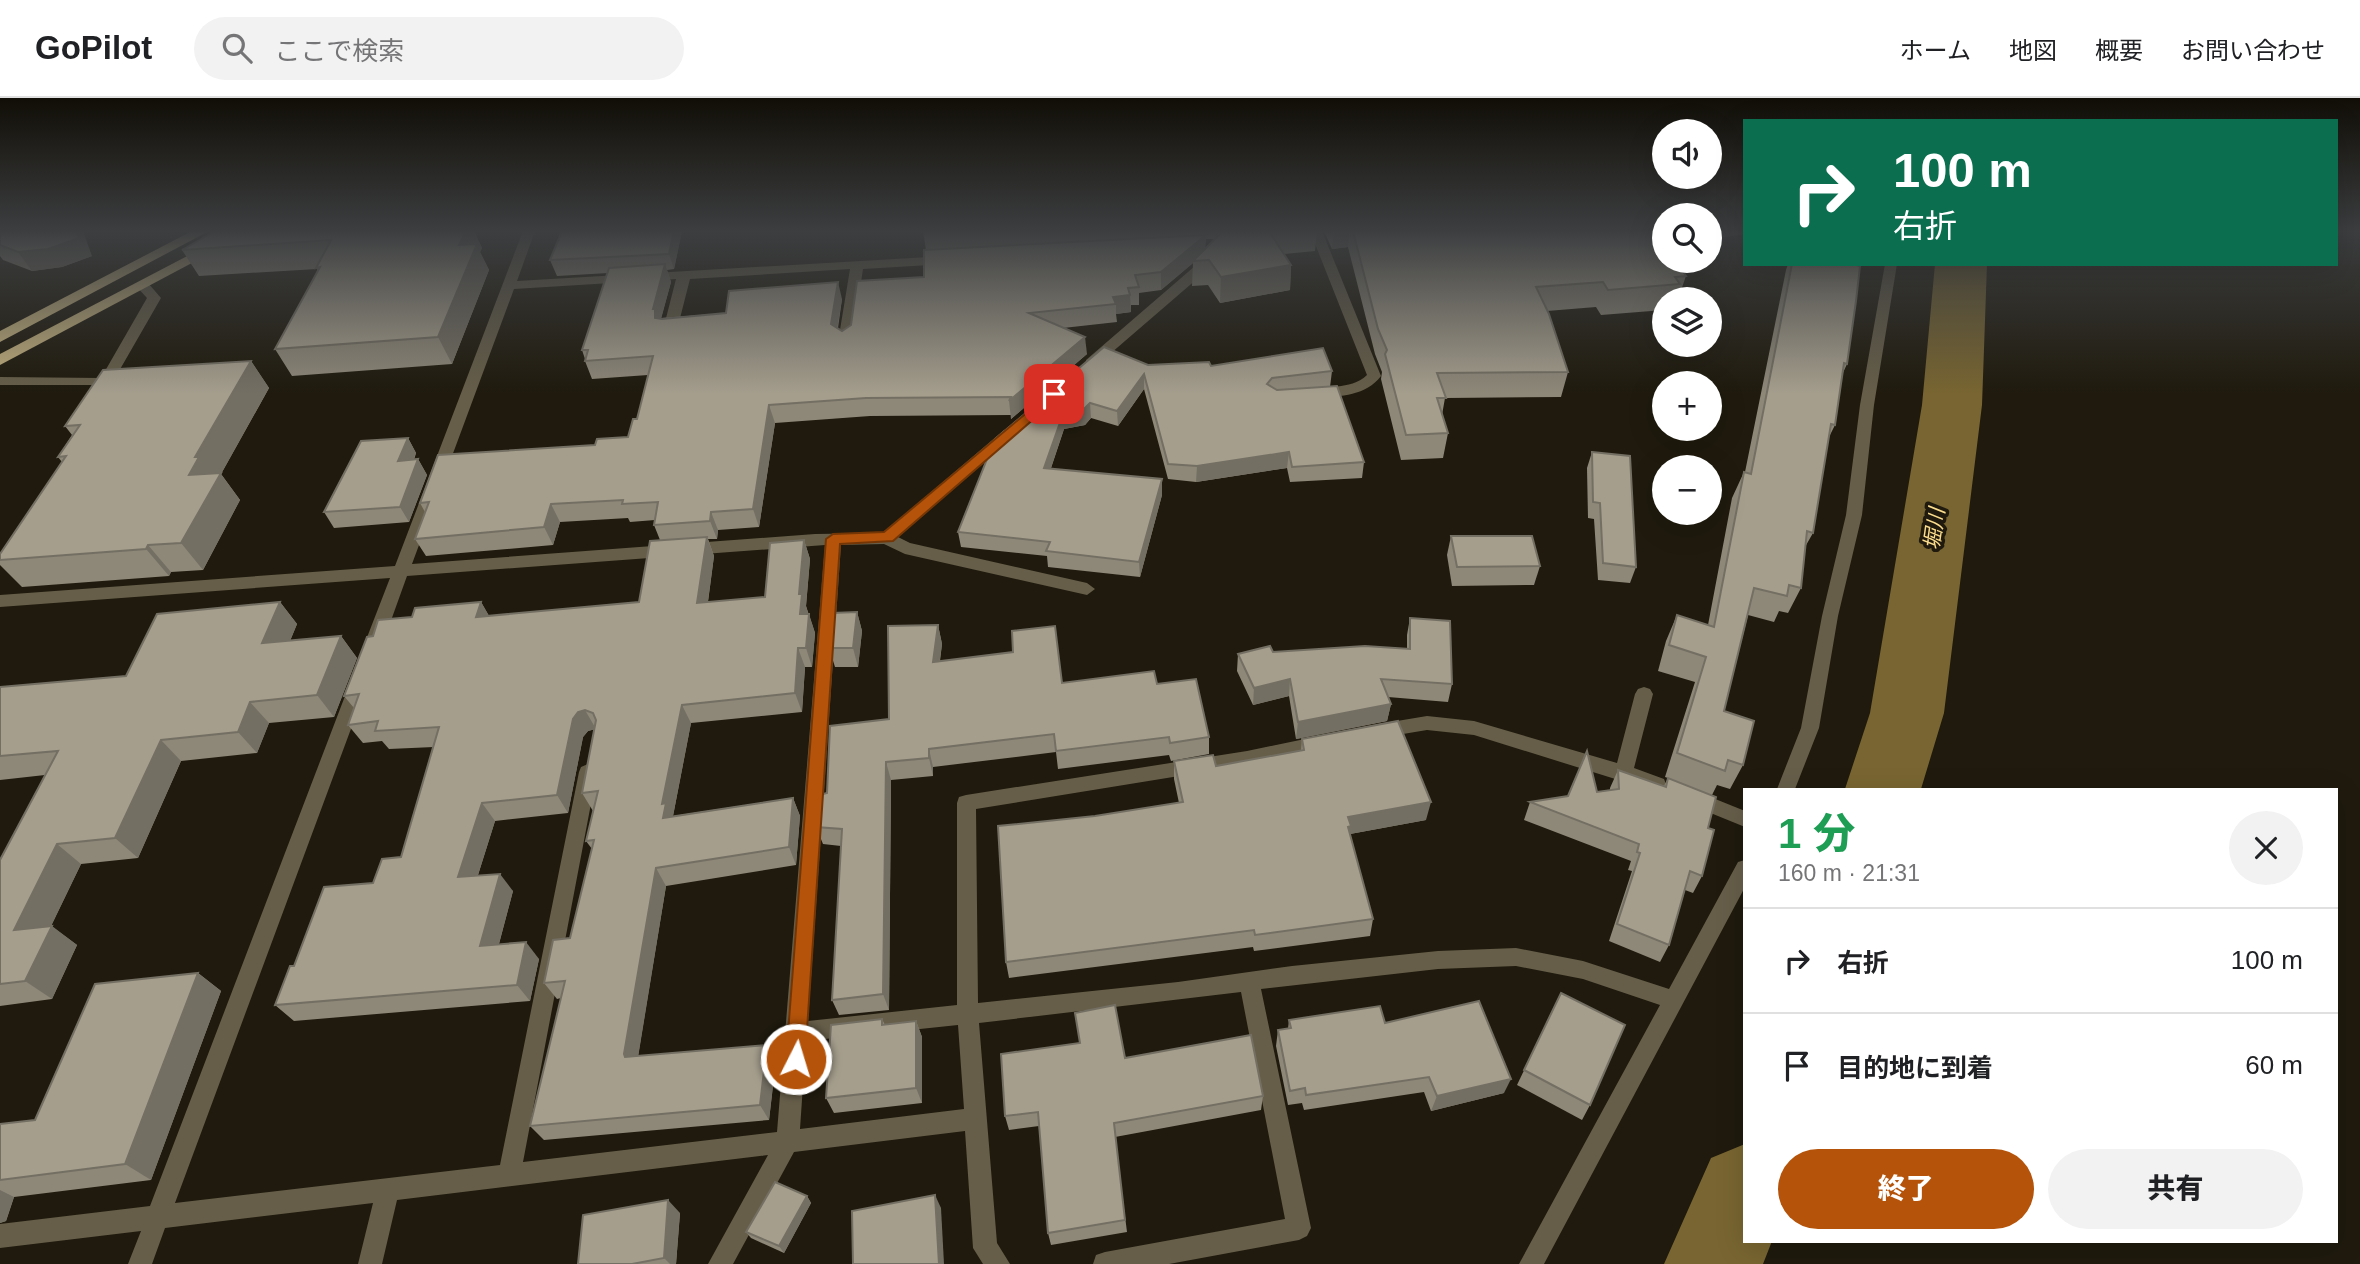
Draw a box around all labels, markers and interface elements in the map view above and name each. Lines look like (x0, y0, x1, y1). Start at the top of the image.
search box (194, 17, 684, 80)
text: GoPilot (35, 29, 152, 66)
icon: search (218, 29, 256, 67)
text: ここで検索 (274, 36, 404, 66)
text: ホーム (1900, 37, 1971, 64)
text: 地図 (2009, 37, 2057, 64)
text: 概要 (2095, 37, 2143, 64)
text: お問い合わせ (2181, 37, 2325, 64)
map controls (1652, 119, 1722, 525)
button: sound (1652, 119, 1722, 189)
text: 100 m (1893, 143, 2032, 197)
icon: right (1778, 147, 1869, 238)
button: search (1652, 203, 1722, 273)
text: 右折 (1893, 208, 1957, 244)
button: layers (1652, 287, 1722, 357)
pin (1024, 364, 1084, 424)
button: + (1652, 371, 1722, 441)
icon: arrive (1035, 375, 1073, 413)
button: − (1652, 455, 1722, 525)
water label: 堀川 (1920, 505, 1949, 551)
text: 1 分 (1778, 810, 1855, 857)
button: close (2229, 811, 2303, 885)
text: 160 m · 21:31 (1778, 860, 1920, 886)
icon: right (1778, 942, 1816, 980)
text: 100 m (2231, 945, 2303, 975)
text: 右折 (1837, 948, 1889, 978)
position arrow (759, 1022, 833, 1096)
icon: arrive (1778, 1047, 1816, 1085)
text: 60 m (2245, 1050, 2303, 1080)
text: 目的地に到着 (1837, 1053, 1993, 1083)
button: 終了 (1778, 1149, 2034, 1229)
button: 共有 (2048, 1149, 2303, 1229)

